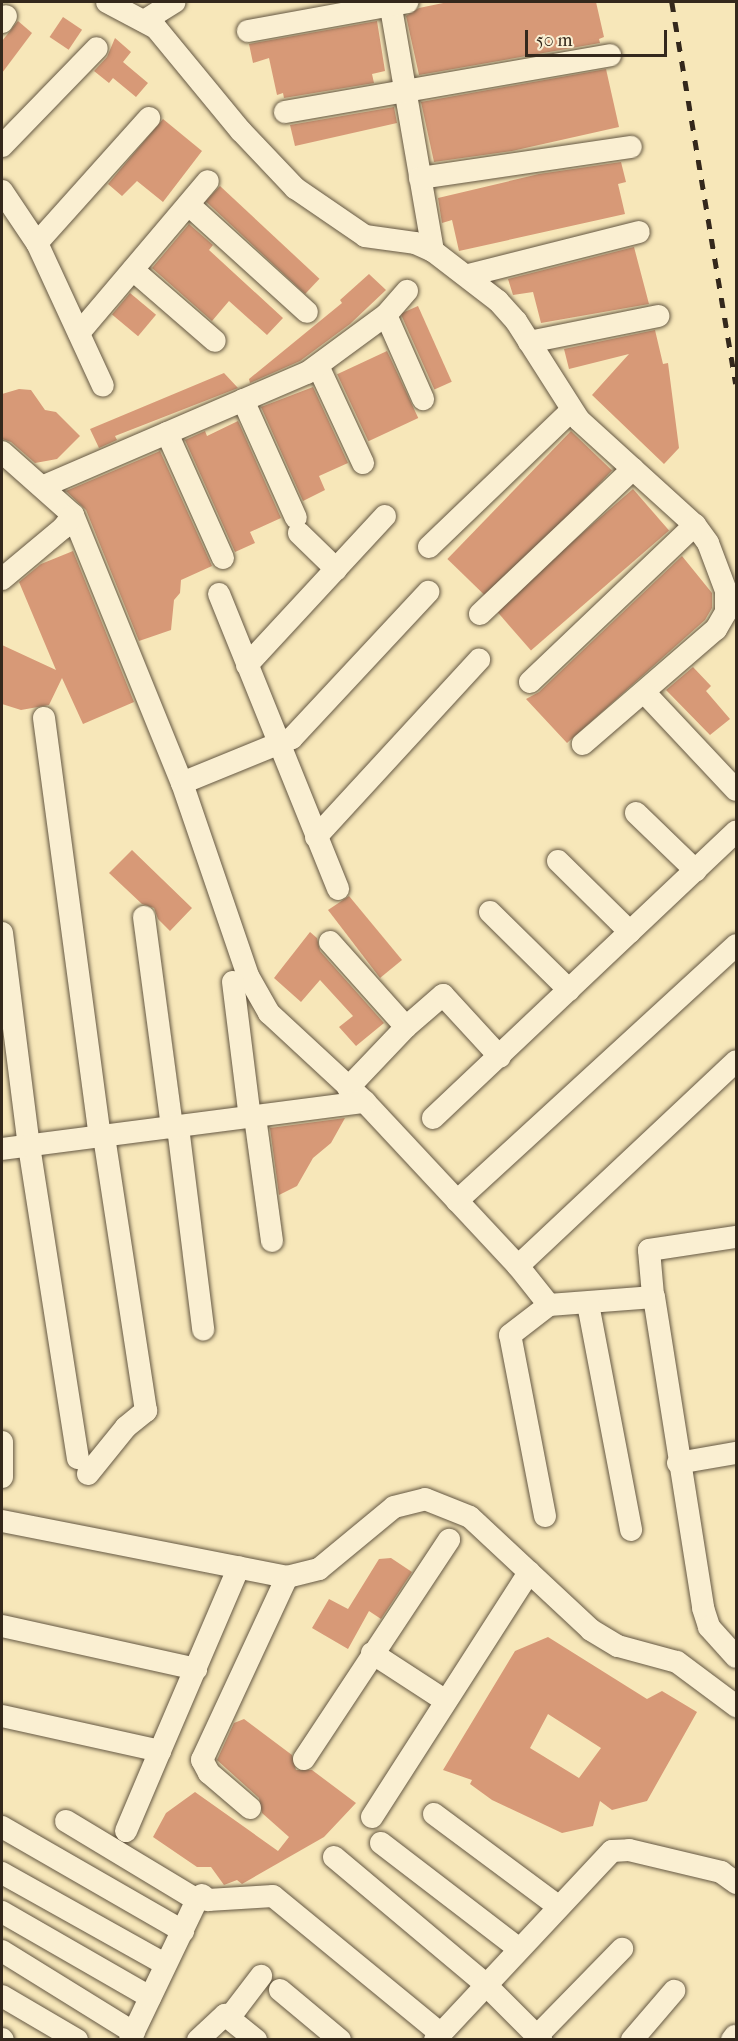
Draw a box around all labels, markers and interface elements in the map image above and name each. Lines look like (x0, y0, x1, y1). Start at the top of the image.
scale bar (528, 18, 670, 56)
text: 50 m (536, 30, 572, 51)

